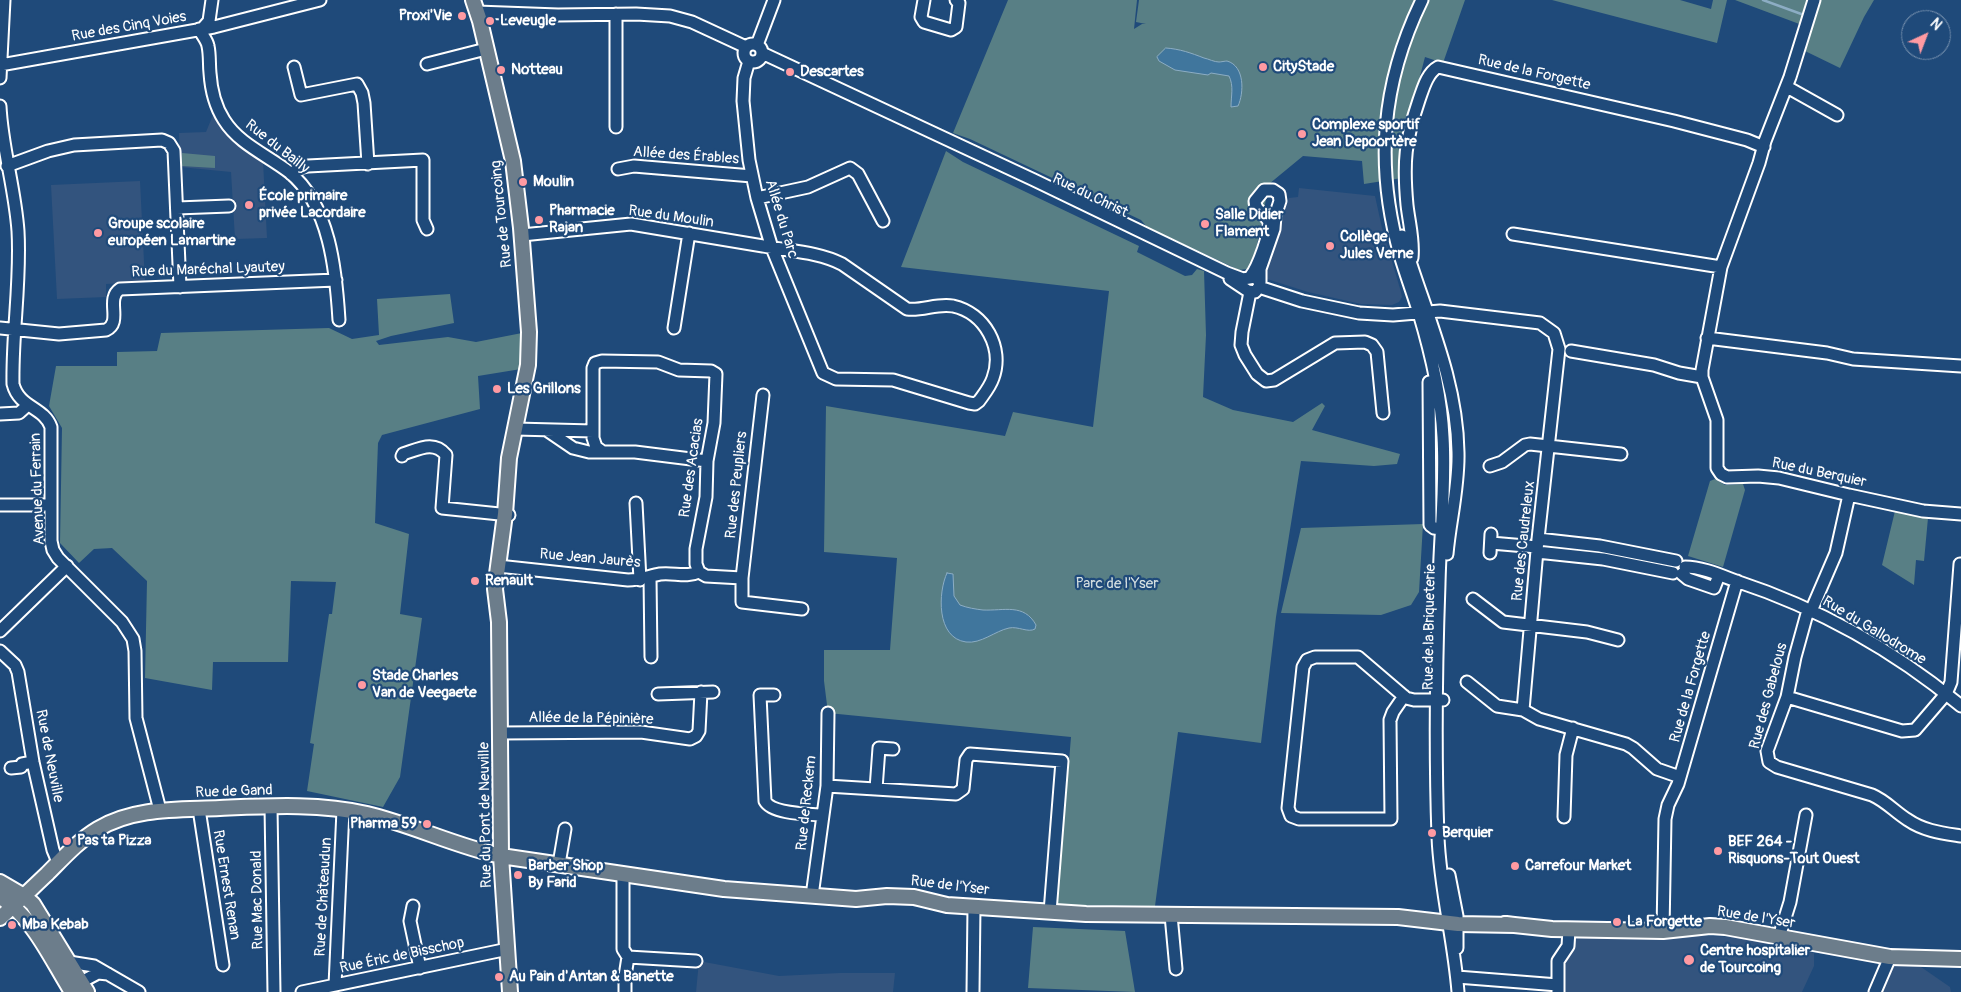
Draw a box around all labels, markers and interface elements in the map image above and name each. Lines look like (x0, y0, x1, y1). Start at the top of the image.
place label: Proxi'Vie (399, 7, 452, 25)
street label: Rue des Cinq Voies (70, 8, 188, 46)
marker: Proxi'Vie (456, 10, 468, 22)
north arrow (1901, 10, 1951, 60)
place label: Leveugle (500, 12, 556, 30)
marker: Leveugle (484, 15, 496, 27)
text: N (1927, 15, 1945, 34)
street label: Rue de la Forgette (1476, 51, 1592, 95)
place label: CityStade (1273, 58, 1334, 76)
place label: Notteau (511, 61, 563, 79)
marker: CityStade (1257, 61, 1269, 73)
place label: Descartes (800, 63, 864, 81)
marker: Notteau (495, 64, 507, 76)
marker: Descartes (784, 66, 796, 78)
street label: Rue du Bailly (241, 116, 313, 178)
place label: Complexe sportif Jean Depoortère (1312, 116, 1420, 151)
marker: Complexe sportif Jean Depoortère (1296, 128, 1308, 140)
street label: Allée des Érables (632, 143, 740, 169)
street label: Rue de Tourcoing (487, 159, 517, 269)
street label: Rue du Christ (1049, 170, 1131, 222)
place label: Moulin (533, 173, 574, 191)
marker: Moulin (517, 176, 529, 188)
street label: Allée du Parc (761, 178, 801, 260)
place label: École primaire privée Lacordaire (259, 187, 366, 222)
marker: École primaire privée Lacordaire (243, 199, 255, 211)
place label: Pharmacie Rajan (549, 202, 615, 237)
street label: Rue du Moulin (627, 202, 715, 232)
place label: Salle Didier Flament (1215, 206, 1283, 241)
marker: Pharmacie Rajan (533, 214, 545, 226)
place label: Groupe scolaire européen Lamartine (108, 215, 236, 250)
marker: Salle Didier Flament (1199, 218, 1211, 230)
marker: Groupe scolaire européen Lamartine (92, 227, 104, 239)
place label: Collège Jules Verne (1340, 228, 1413, 263)
marker: Collège Jules Verne (1324, 240, 1336, 252)
street label: Rue du Maréchal Lyautey (131, 258, 285, 282)
place label: Les Grillons (507, 380, 581, 398)
marker: Les Grillons (491, 383, 503, 395)
street label: Rue des Acacias (676, 417, 708, 519)
street label: Rue des Peupliers (722, 430, 752, 540)
street label: Avenue du Ferrain (27, 433, 49, 545)
street label: Rue du Berquier (1770, 454, 1868, 492)
street label: Rue des Caudreleux (1509, 480, 1539, 602)
street label: Rue Jean Jaurès (539, 546, 641, 572)
street label: Rue de la Briqueterie (1420, 564, 1440, 690)
place label: Renault (485, 572, 533, 590)
marker: Renault (469, 575, 481, 587)
park label: Parc de l'Yser (1076, 575, 1158, 593)
street label: Rue du Gallodrome (1819, 593, 1929, 669)
street label: Rue de la Forgette (1667, 629, 1715, 745)
street label: Rue des Gabelous (1746, 641, 1792, 751)
place label: Stade Charles Van de Veegaete (372, 667, 477, 702)
marker: Stade Charles Van de Veegaete (356, 679, 368, 691)
street label: Rue de Neuville (31, 708, 67, 804)
street label: Allée de la Pépinière (528, 709, 654, 729)
street label: Rue du Pont de Neuville (476, 742, 496, 888)
street label: Rue de Reckem (793, 755, 821, 851)
street label: Rue de Gand (195, 782, 273, 802)
place label: Pharma 59 (350, 815, 417, 833)
marker: Pharma 59 (421, 818, 433, 830)
place label: Berquier (1442, 824, 1493, 842)
marker: Berquier (1426, 827, 1438, 839)
street label: Rue Ernest Renan (208, 829, 244, 941)
place label: Pas ta Pizza (77, 832, 151, 850)
place label: BEF 264 - Risquons-Tout Ouest (1728, 833, 1860, 868)
marker: Pas ta Pizza (61, 835, 73, 847)
street label: Rue de Châteaudun (312, 837, 336, 957)
marker: BEF 264 - Risquons-Tout Ouest (1712, 845, 1724, 857)
street label: Rue Mac Donald (248, 850, 268, 950)
place label: Barber Shop By Farid (528, 857, 603, 892)
place label: Carrefour Market (1525, 857, 1631, 875)
marker: Carrefour Market (1509, 860, 1521, 872)
marker: Barber Shop By Farid (512, 869, 524, 881)
street label: Rue de l'Yser (910, 872, 990, 900)
street label: Rue de l'Yser (1716, 903, 1796, 933)
place label: La Forgette (1627, 913, 1702, 931)
place label: Mba Kebab (22, 916, 89, 934)
marker: La Forgette (1611, 916, 1623, 928)
marker: Mba Kebab (6, 919, 18, 931)
street label: Rue Éric de Bisschop (338, 934, 466, 978)
place label: Centre hospitalier de Tourcoing (1700, 942, 1810, 977)
marker: Centre hospitalier de Tourcoing (1682, 953, 1696, 967)
place label: Au Pain d'Antan & Banette (509, 968, 674, 986)
marker: Au Pain d'Antan & Banette (493, 971, 505, 983)

